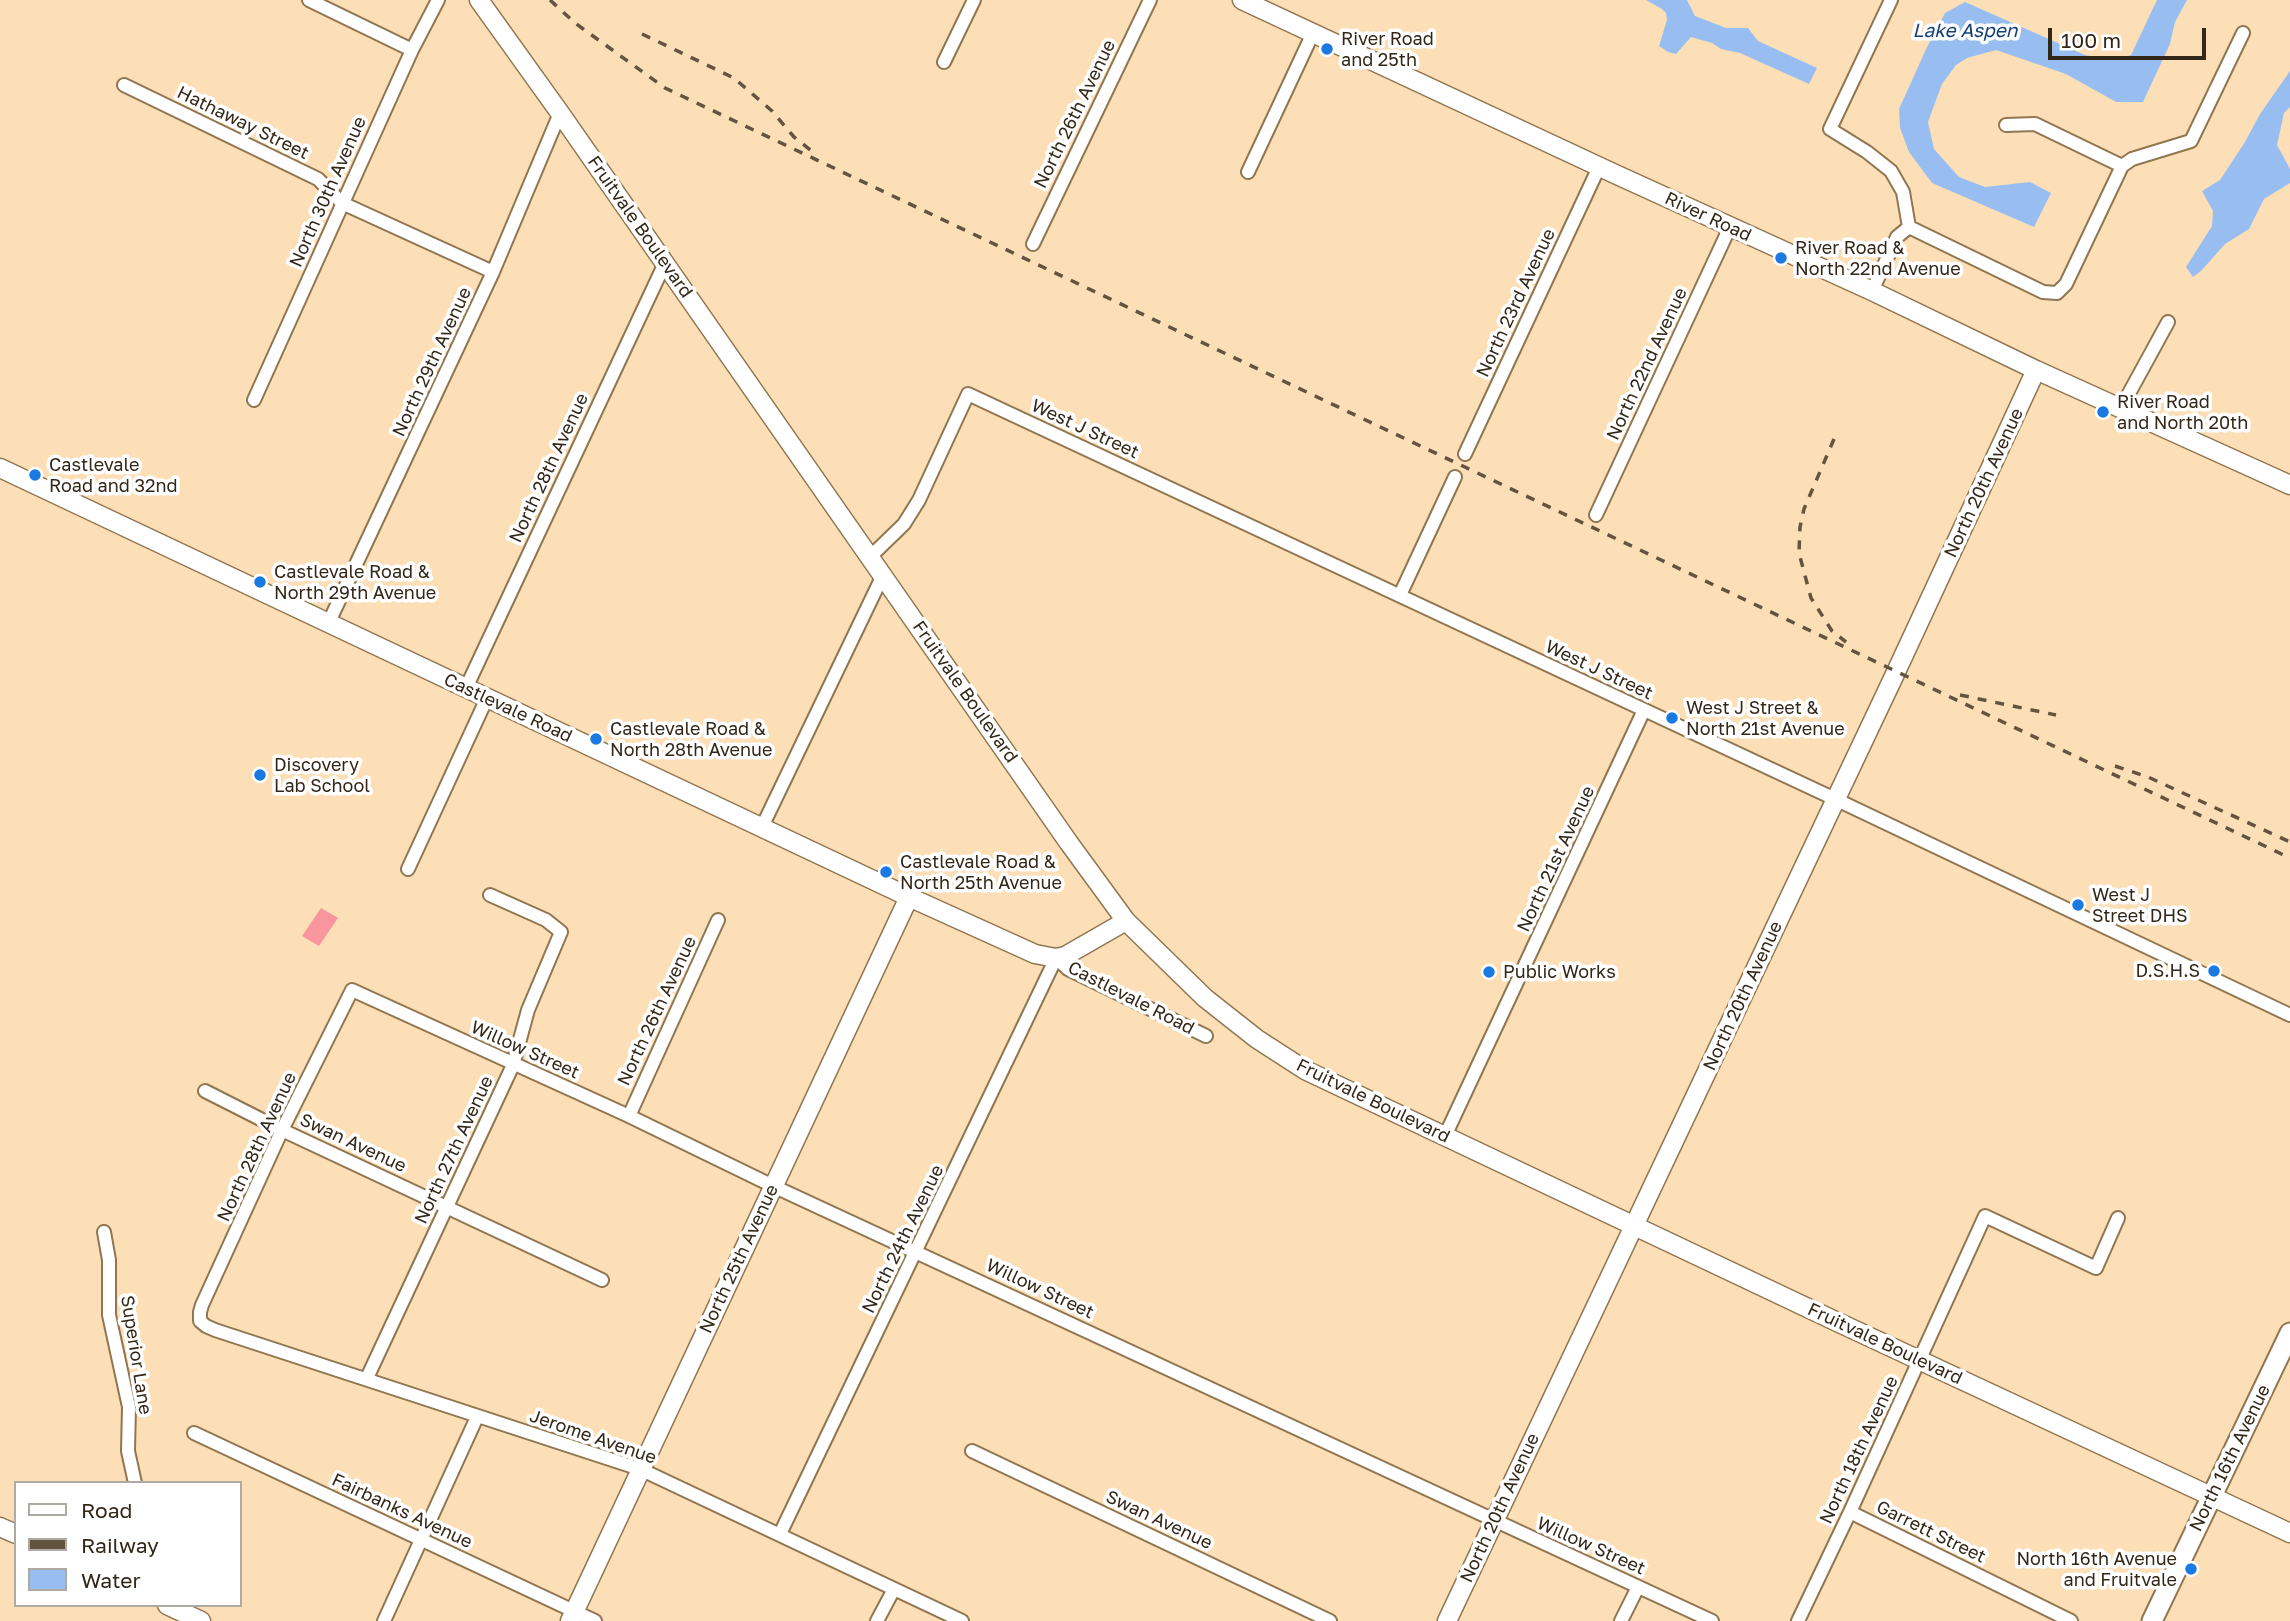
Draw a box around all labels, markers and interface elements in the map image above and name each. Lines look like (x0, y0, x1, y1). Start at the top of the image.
scale bar (2052, 14, 2210, 58)
water label: Lake Aspen (1913, 20, 2017, 42)
text: 100 m (2061, 27, 2121, 53)
place label: River Road and 25th (1341, 28, 1434, 70)
street label: North 26th Avenue (1030, 36, 1120, 192)
marker: River Road and 25th (1319, 41, 1335, 57)
street label: Hathaway Street (174, 82, 312, 164)
street label: North 30th Avenue (285, 113, 371, 271)
street label: Fruitvale Boulevard (583, 152, 697, 302)
street label: River Road (1661, 188, 1755, 246)
street label: North 23rd Avenue (1472, 225, 1560, 381)
place label: River Road & North 22nd Avenue (1795, 237, 1961, 280)
marker: River Road & North 22nd Avenue (1773, 250, 1789, 266)
street label: North 29th Avenue (388, 284, 476, 440)
street label: North 22nd Avenue (1602, 284, 1692, 444)
street label: North 28th Avenue (505, 390, 593, 546)
place label: River Road and North 20th (2117, 391, 2248, 434)
street label: West J Street (1028, 395, 1142, 463)
marker: River Road and North 20th (2095, 404, 2111, 420)
street label: North 20th Avenue (1940, 405, 2028, 561)
place label: Castlevale Road and 32nd (49, 454, 178, 496)
marker: Castlevale Road and 32nd (27, 467, 43, 483)
place label: Castlevale Road & North 29th Avenue (274, 561, 436, 604)
marker: Castlevale Road & North 29th Avenue (252, 574, 268, 590)
street label: Fruitvale Boulevard (908, 617, 1022, 767)
street label: West J Street (1542, 636, 1656, 704)
street label: Castlevale Road (440, 669, 576, 747)
place label: West J Street & North 21st Avenue (1686, 697, 1845, 740)
marker: West J Street & North 21st Avenue (1664, 710, 1680, 726)
place label: Castlevale Road & North 28th Avenue (610, 718, 772, 760)
marker: Castlevale Road & North 28th Avenue (588, 731, 604, 747)
place label: Discovery Lab School (274, 754, 370, 796)
marker: Discovery Lab School (252, 767, 268, 783)
street label: North 21st Avenue (1513, 783, 1599, 935)
place label: Castlevale Road & North 25th Avenue (900, 851, 1062, 894)
marker: Castlevale Road & North 25th Avenue (878, 864, 894, 880)
place label: West J Street DHS (2092, 884, 2188, 926)
marker: West J Street DHS (2070, 897, 2086, 913)
street label: North 20th Avenue (1699, 918, 1787, 1074)
street label: North 26th Avenue (613, 933, 701, 1089)
street label: Castlevale Road (1064, 957, 1198, 1039)
place label: D.S.H.S (2135, 960, 2200, 982)
place label: Public Works (1503, 961, 1616, 983)
marker: D.S.H.S (2206, 963, 2222, 979)
marker: Public Works (1481, 964, 1497, 980)
street label: Willow Street (467, 1016, 583, 1084)
street label: Fruitvale Boulevard (1293, 1054, 1453, 1148)
street label: North 28th Avenue (213, 1069, 301, 1225)
street label: North 27th Avenue (410, 1073, 498, 1227)
street label: Swan Avenue (296, 1109, 410, 1177)
street label: North 24th Avenue (858, 1161, 948, 1317)
street label: North 25th Avenue (695, 1181, 783, 1337)
street label: Willow Street (983, 1255, 1097, 1323)
street label: Superior Lane (116, 1294, 156, 1416)
street label: Fruitvale Boulevard (1804, 1299, 1966, 1389)
street label: North 18th Avenue (1815, 1373, 1903, 1527)
street label: North 16th Avenue (2185, 1381, 2275, 1535)
street label: Jerome Avenue (527, 1405, 659, 1469)
street label: North 20th Avenue (1456, 1430, 1544, 1586)
street label: Fairbanks Avenue (328, 1469, 476, 1553)
legend (14, 1481, 242, 1607)
street label: Swan Avenue (1102, 1486, 1216, 1554)
street label: Garrett Street (1873, 1496, 1989, 1568)
text: Road (81, 1497, 132, 1523)
street label: Willow Street (1533, 1512, 1649, 1580)
text: Railway (81, 1532, 159, 1558)
place label: North 16th Avenue and Fruitvale (2016, 1548, 2177, 1590)
marker: North 16th Avenue and Fruitvale (2183, 1561, 2199, 1577)
text: Water (81, 1567, 141, 1593)

